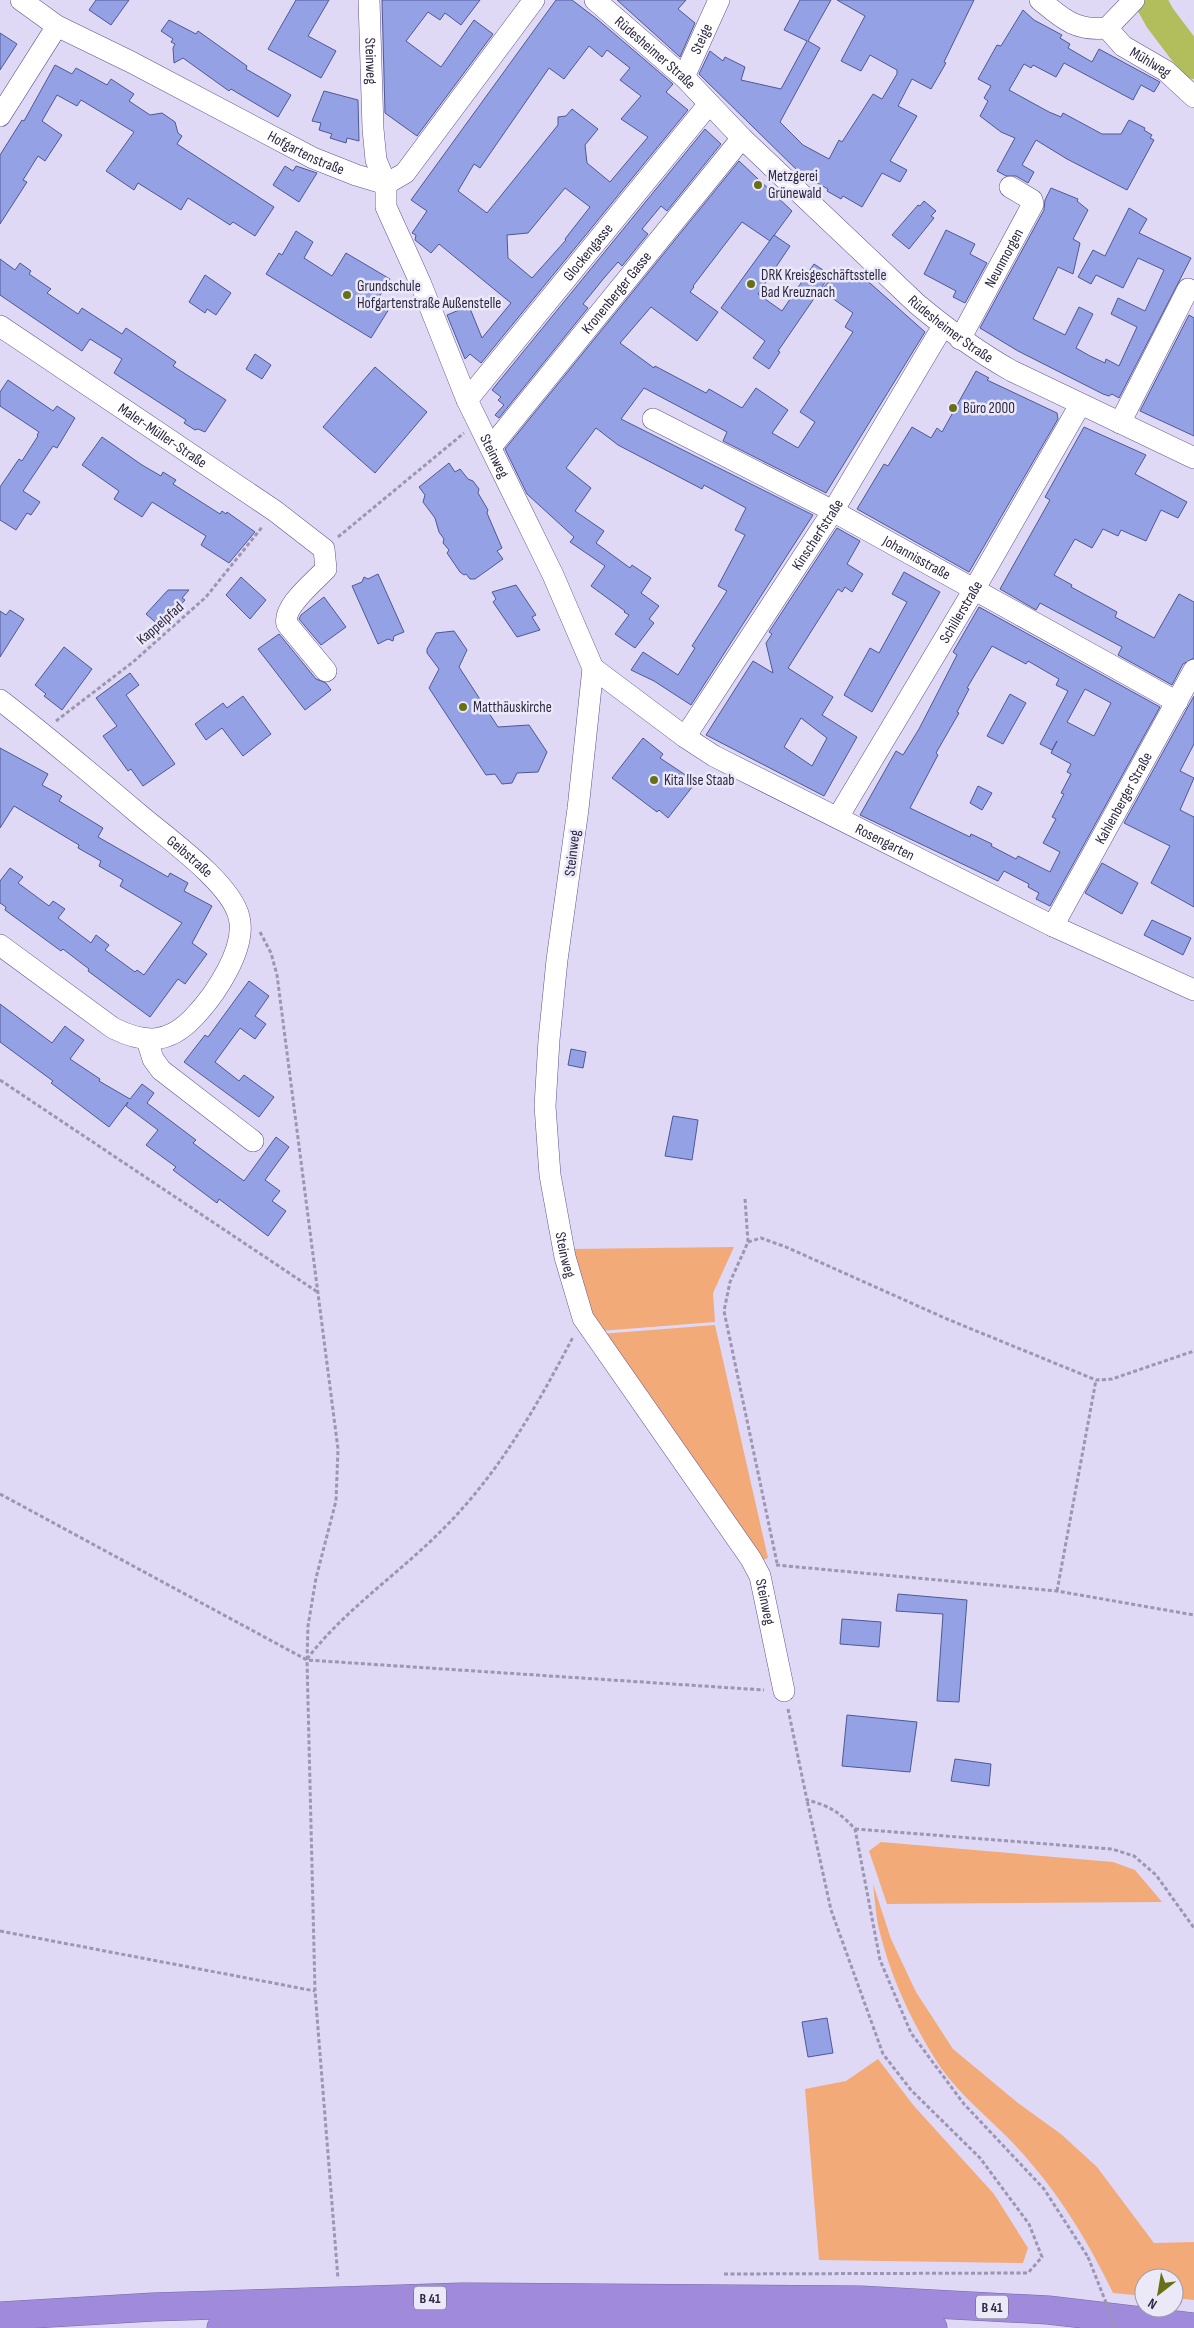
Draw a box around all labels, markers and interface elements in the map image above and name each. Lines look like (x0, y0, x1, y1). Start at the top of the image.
street label: Rüdesheimer Straße (610, 12, 700, 93)
street label: Steige (687, 21, 717, 57)
street label: Steinweg (360, 37, 381, 85)
street label: Mühlweg (1126, 43, 1175, 81)
street label: Hofgartenstraße (264, 127, 347, 179)
place label: Metzgerei Grünewald (768, 167, 822, 203)
marker: Metzgerei Grünewald (752, 179, 764, 191)
street label: Glockengasse (559, 220, 617, 285)
street label: Neunmorgen (980, 225, 1028, 291)
street label: Kronenberger Gasse (578, 248, 656, 338)
place label: DRK Kreisgeschäftsstelle Bad Kreuznach (761, 266, 886, 302)
place label: Grundschule Hofgartenstraße Außenstelle (357, 277, 501, 313)
marker: DRK Kreisgeschäftsstelle Bad Kreuznach (745, 278, 757, 290)
marker: Grundschule Hofgartenstraße Außenstelle (341, 289, 353, 301)
street label: Rüdesheimer Straße (904, 291, 996, 367)
street label: Maler-Müller-Straße (114, 399, 210, 472)
place label: Büro 2000 (963, 399, 1015, 418)
marker: Büro 2000 (947, 402, 959, 414)
street label: Steinweg (475, 431, 513, 481)
street label: Kinscherfstraße (788, 496, 848, 574)
street label: Johannisstraße (878, 531, 954, 584)
street label: Schillerstraße (935, 578, 987, 647)
street label: Kappelpfad (133, 598, 188, 649)
place label: Matthäuskirche (473, 698, 552, 717)
marker: Matthäuskirche (457, 701, 469, 713)
street label: Kahlenberger Straße (1091, 749, 1157, 848)
place label: Kita Ilse Staab (664, 771, 735, 790)
marker: Kita Ilse Staab (648, 774, 660, 786)
street label: Rosengarten (852, 819, 918, 865)
street label: Steinweg (560, 829, 585, 877)
street label: Geibstraße (163, 831, 217, 882)
street label: Steinweg (551, 1230, 580, 1280)
street label: Steinweg (751, 1577, 779, 1627)
north arrow (1134, 2268, 1184, 2318)
road number: B 41 (414, 2286, 446, 2310)
text: N (1145, 2295, 1160, 2313)
road number: B 41 (976, 2296, 1008, 2318)

